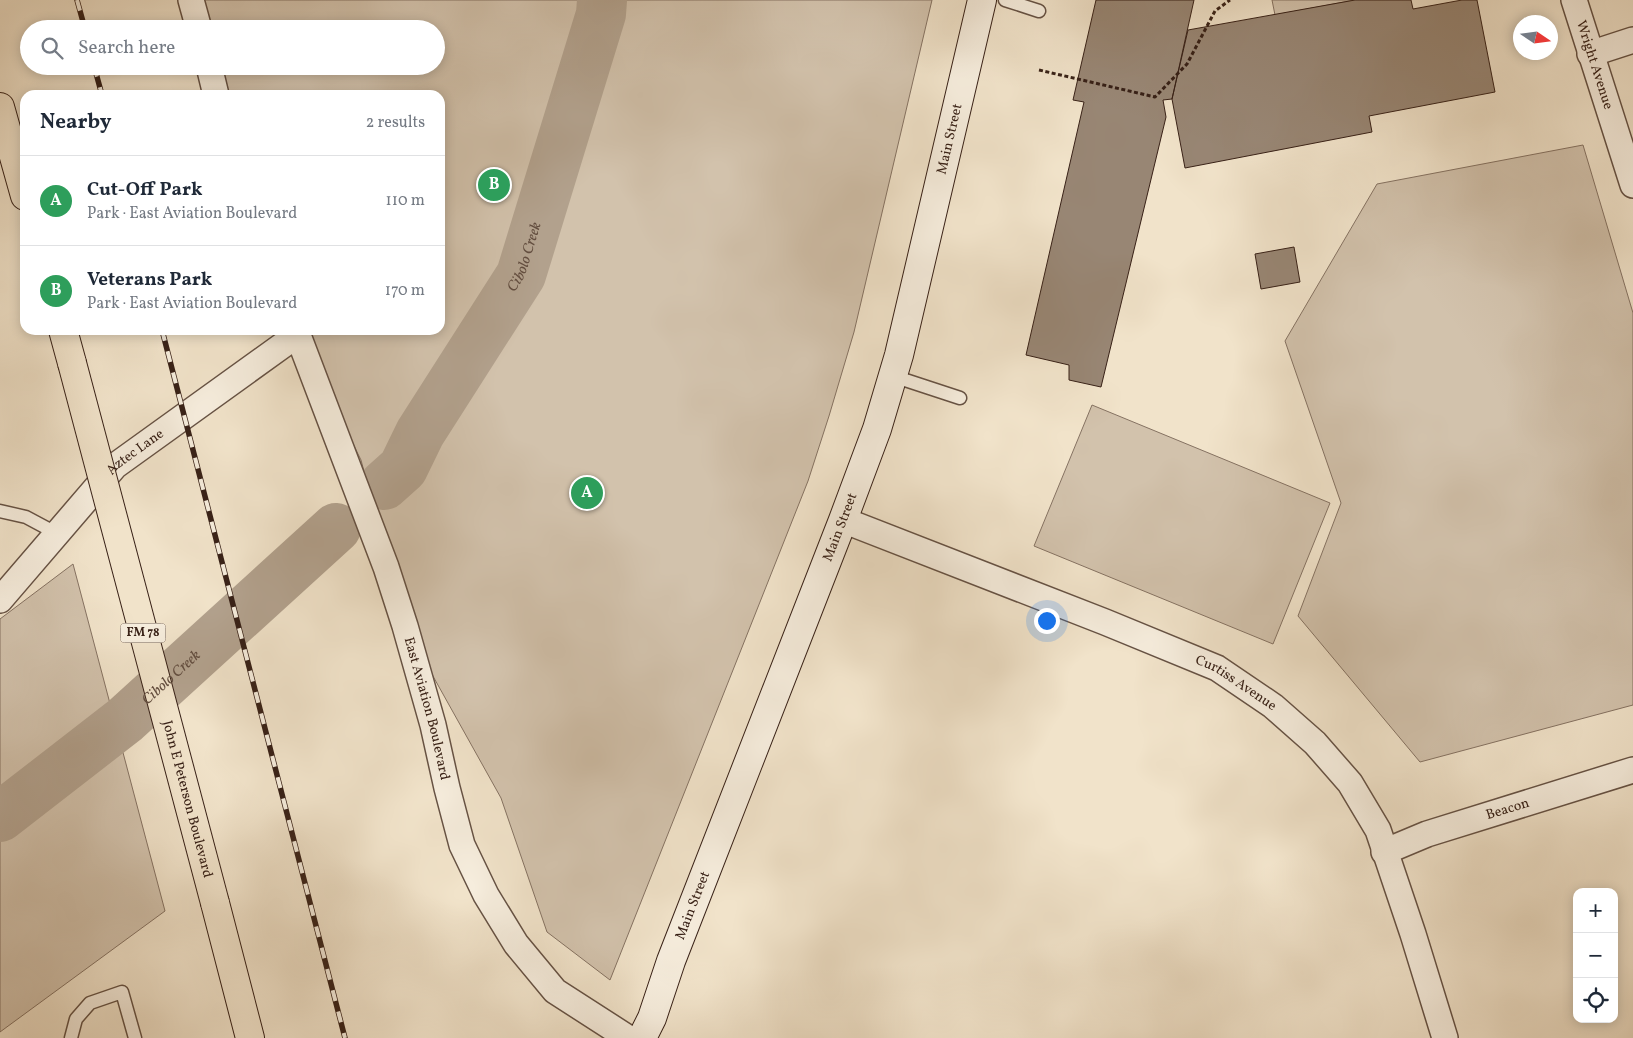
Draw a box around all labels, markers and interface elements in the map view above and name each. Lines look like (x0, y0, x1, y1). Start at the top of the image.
north arrow (1513, 15, 1558, 60)
street label: Wright Avenue (1572, 18, 1618, 112)
search box (20, 20, 445, 75)
icon: search (38, 34, 66, 62)
text: Search here (78, 35, 175, 61)
street label: Main Street (932, 102, 967, 176)
text: Nearby (40, 108, 111, 137)
text: 2 results (366, 112, 425, 134)
pin: B (478, 166, 510, 204)
text: Cut-Off Park (87, 177, 202, 203)
text: A (50, 190, 62, 212)
text: 110 m (386, 190, 425, 212)
text: Park · East Aviation Boulevard (87, 203, 297, 225)
water label: Cibolo Creek (502, 220, 547, 296)
text: Veterans Park (87, 267, 212, 293)
text: B (51, 280, 61, 302)
text: 170 m (385, 280, 425, 302)
text: Park · East Aviation Boulevard (87, 293, 297, 315)
street label: Aztec Lane (102, 424, 168, 479)
pin: A (571, 474, 603, 512)
street label: Main Street (818, 490, 862, 564)
your location (1034, 608, 1060, 634)
road number: FM 78 (120, 624, 166, 642)
street label: East Aviation Boulevard (399, 635, 454, 782)
water label: Cibolo Creek (137, 645, 206, 710)
street label: Curtiss Avenue (1192, 651, 1281, 715)
street label: John E Peterson Boulevard (158, 718, 217, 880)
street label: Beacon (1484, 793, 1532, 825)
street label: Main Street (671, 868, 715, 943)
map controls (1573, 888, 1618, 1023)
button: + (1573, 888, 1618, 933)
button: − (1573, 933, 1618, 978)
button: locate (1573, 978, 1618, 1023)

